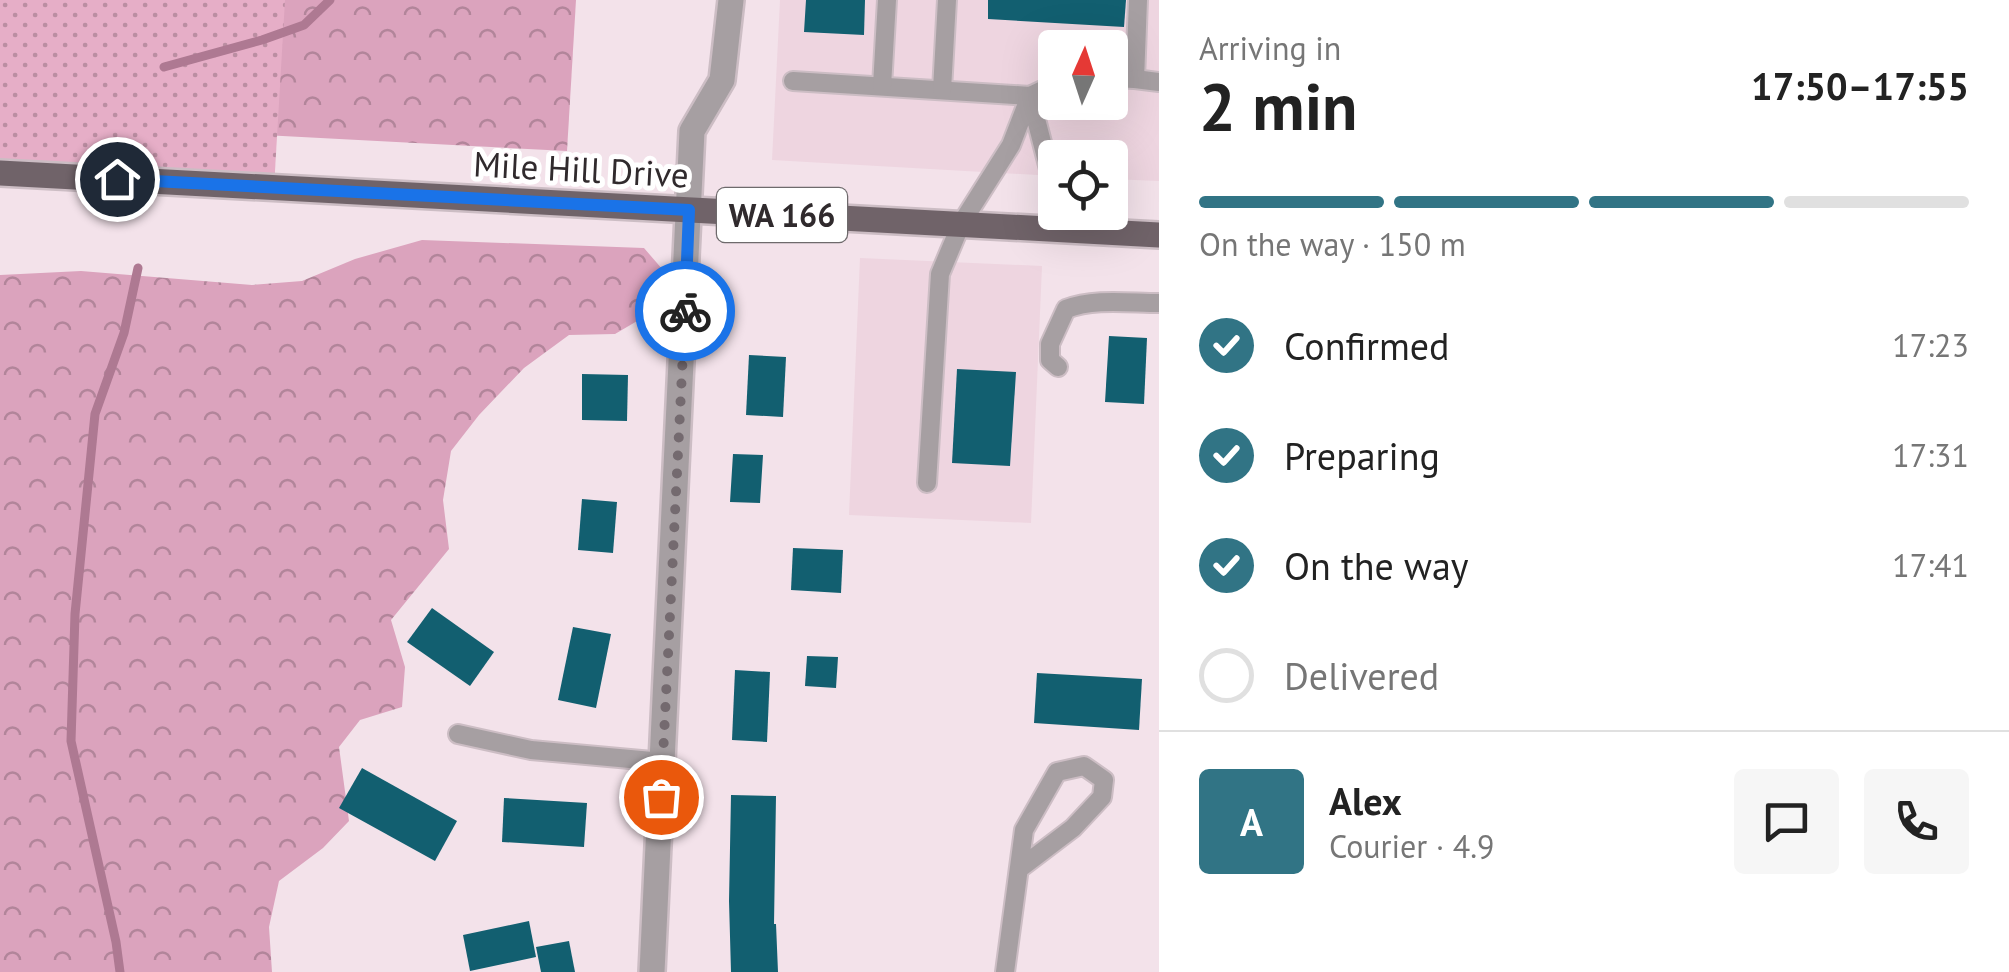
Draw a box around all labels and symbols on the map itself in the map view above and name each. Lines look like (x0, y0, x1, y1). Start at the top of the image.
north arrow (1038, 30, 1128, 120)
pin (75, 137, 160, 222)
street label: Mile Hill Drive (472, 140, 690, 198)
road number: WA 166 (717, 188, 847, 242)
courier (635, 261, 735, 361)
pin (619, 755, 704, 840)

